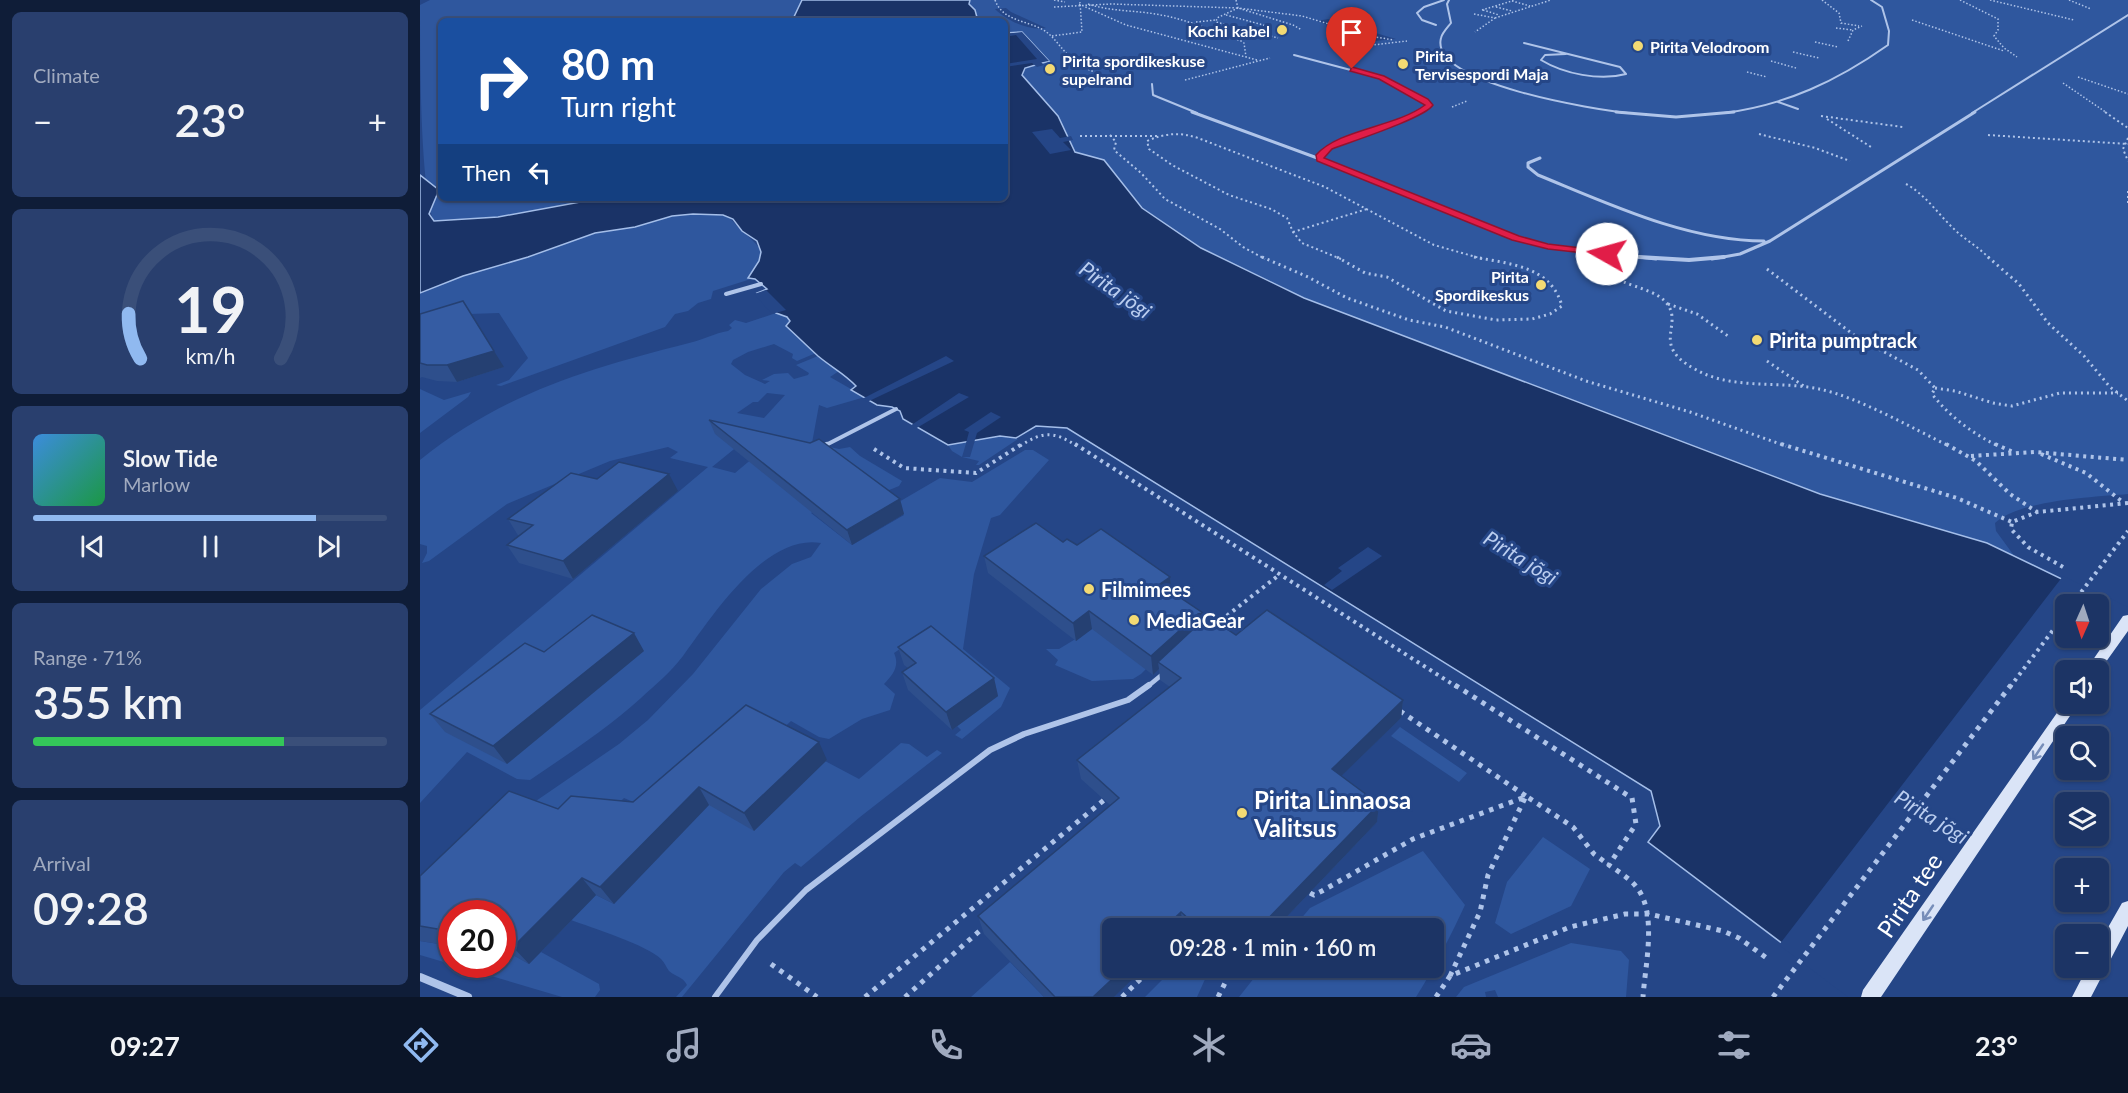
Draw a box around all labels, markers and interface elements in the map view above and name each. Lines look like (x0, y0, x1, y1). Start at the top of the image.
pin (1326, 7, 1377, 69)
icon: arrive (1335, 16, 1368, 49)
place label: Kochi kabel (1187, 21, 1270, 40)
marker: Kochi kabel (1275, 23, 1289, 37)
place label: Pirita Velodroom (1650, 37, 1770, 56)
text: 80 m (561, 39, 655, 89)
marker: Pirita Velodroom (1631, 39, 1645, 53)
icon: right (462, 42, 540, 120)
place label: Pirita Tervisespordi Maja (1415, 46, 1549, 83)
place label: Pirita spordikeskuse supelrand (1062, 51, 1205, 88)
marker: Pirita Tervisespordi Maja (1396, 57, 1410, 71)
marker: Pirita spordikeskuse supelrand (1043, 62, 1057, 76)
text: Climate (33, 63, 100, 87)
text: Turn right (561, 90, 676, 123)
text: 23° (175, 93, 245, 147)
text: − (33, 101, 52, 141)
text: + (368, 101, 387, 141)
icon: left (523, 156, 556, 189)
text: Then (462, 159, 511, 186)
position arrow (1575, 222, 1639, 286)
water label: Pirita jõgi (1075, 255, 1157, 323)
place label: Pirita Spordikeskus (1435, 267, 1529, 304)
text: 19 (174, 271, 246, 346)
marker: Pirita Spordikeskus (1534, 278, 1548, 292)
place label: Pirita pumptrack (1769, 328, 1918, 352)
marker: Pirita pumptrack (1750, 333, 1764, 347)
text: km/h (185, 343, 235, 369)
text: Slow Tide (123, 445, 218, 472)
text: Marlow (123, 472, 190, 496)
water label: Pirita jõgi (1480, 525, 1563, 589)
icon: previous (76, 530, 109, 563)
icon: pause (194, 530, 227, 563)
icon: next (312, 530, 345, 563)
place label: Filmimees (1101, 577, 1191, 601)
marker: Filmimees (1082, 582, 1096, 596)
north arrow (2055, 594, 2109, 648)
map controls (2055, 594, 2109, 978)
place label: MediaGear (1146, 608, 1245, 632)
marker: MediaGear (1127, 613, 1141, 627)
text: Range · 71% (33, 645, 142, 669)
button: sound (2055, 660, 2109, 714)
text: 355 km (33, 675, 183, 729)
button: search (2055, 726, 2109, 780)
one-way arrow (2032, 743, 2044, 759)
water label: Pirita jõgi (1891, 784, 1974, 848)
place label: Pirita Linnaosa Valitsus (1253, 785, 1411, 842)
button: layers (2055, 792, 2109, 846)
marker: Pirita Linnaosa Valitsus (1235, 806, 1249, 820)
street label: Pirita tee (1870, 847, 1948, 943)
text: Arrival (33, 851, 91, 875)
button: + (2055, 858, 2109, 912)
text: 09:28 (33, 881, 149, 935)
speed limit sign: 20 (438, 900, 516, 978)
one-way arrow (1922, 904, 1934, 920)
button: − (2055, 924, 2109, 978)
text: 09:28 · 1 min · 160 m (1170, 934, 1376, 961)
icon: directions (400, 1024, 442, 1066)
icon: music (663, 1024, 705, 1066)
icon: phone (925, 1024, 967, 1066)
icon: climate (1188, 1024, 1230, 1066)
icon: car (1450, 1024, 1492, 1066)
icon: filters (1713, 1024, 1755, 1066)
text: 09:27 (110, 1029, 180, 1062)
text: 23° (1975, 1029, 2018, 1062)

